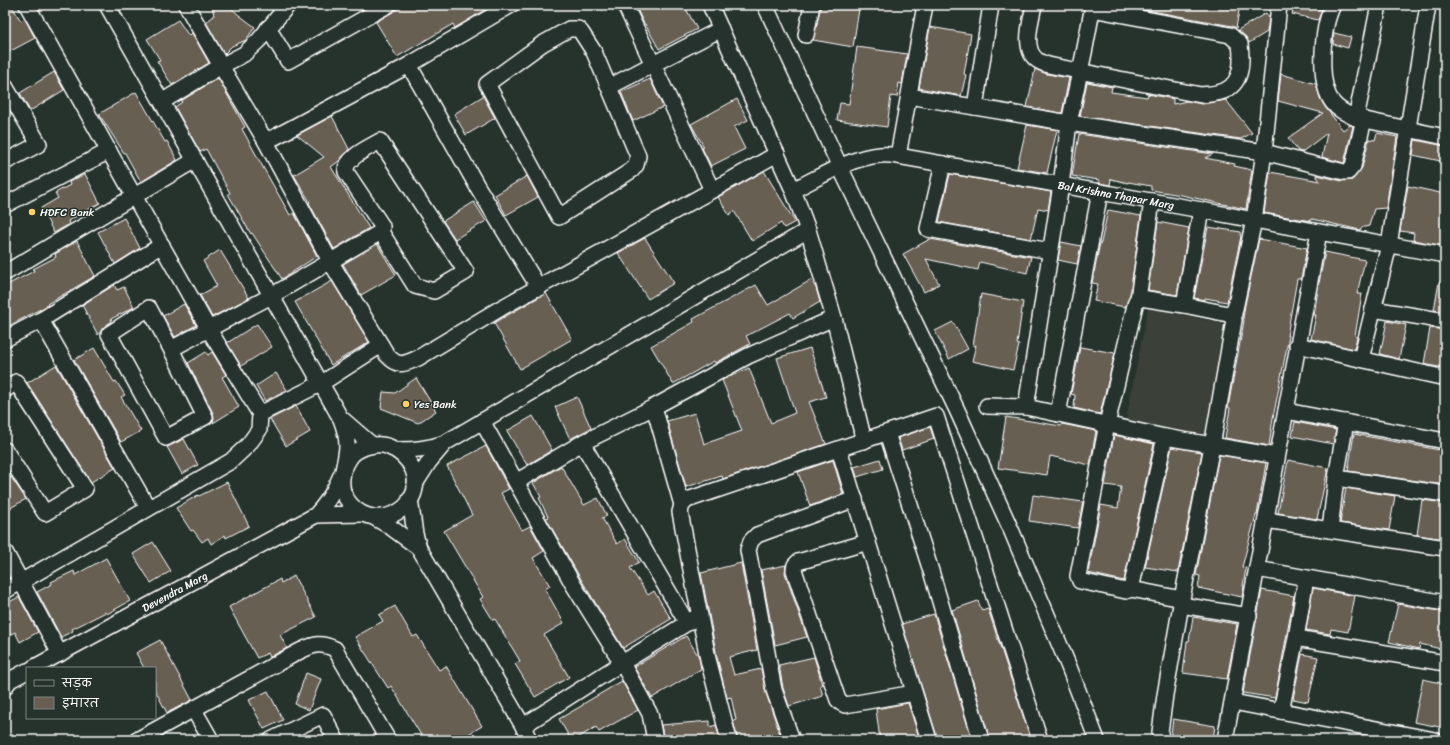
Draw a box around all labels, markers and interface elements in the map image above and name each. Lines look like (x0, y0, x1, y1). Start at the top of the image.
street label: Bal Krishna Thapar Marg (1056, 175, 1176, 215)
place label: HDFC Bank (40, 203, 95, 222)
marker: HDFC Bank (27, 207, 37, 217)
place label: Yes Bank (414, 395, 457, 414)
marker: Yes Bank (401, 399, 411, 409)
street label: Devendra Marg (138, 566, 211, 617)
legend (26, 667, 156, 719)
text: सड़क (61, 672, 93, 694)
text: इमारत (62, 692, 100, 714)

